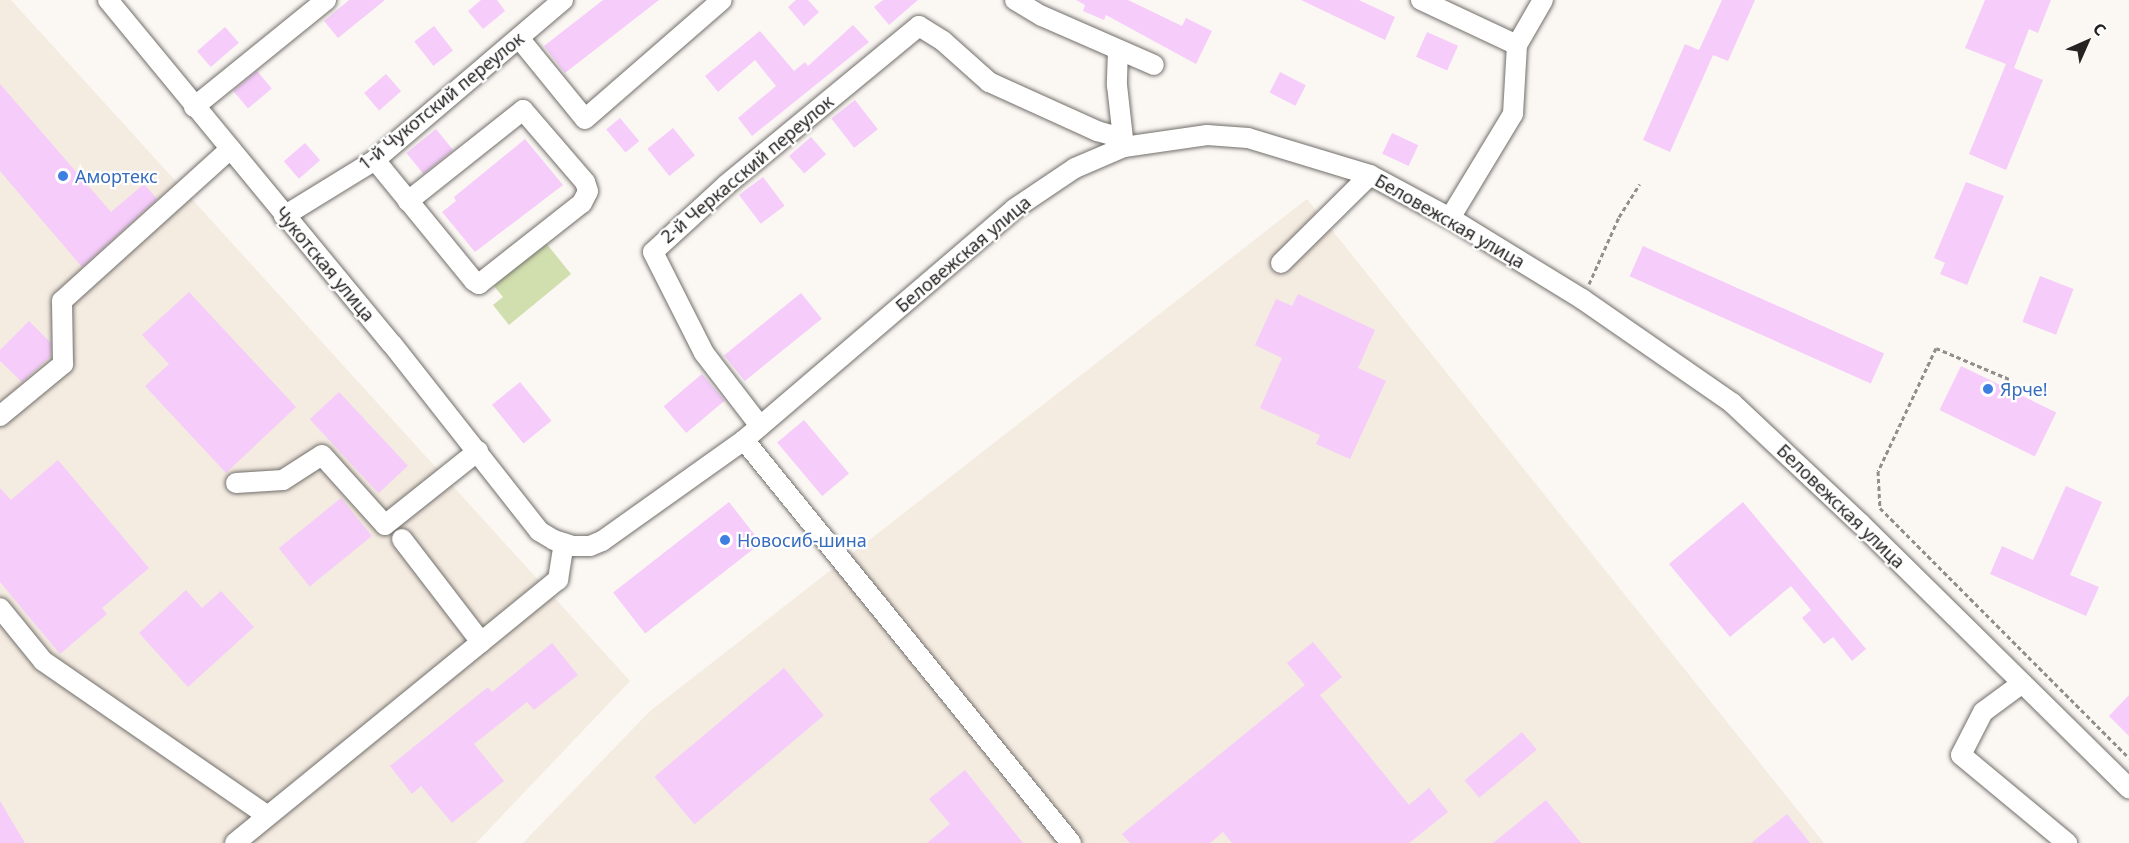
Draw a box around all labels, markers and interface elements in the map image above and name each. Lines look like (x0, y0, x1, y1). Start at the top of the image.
north arrow (2057, 12, 2117, 72)
text: С (2088, 18, 2111, 41)
street label: 1-й Чукотский переулок (354, 28, 528, 174)
street label: 2-й Черкасский переулок (656, 90, 838, 248)
place label: Амортекс (75, 165, 158, 187)
marker: Амортекс (56, 169, 70, 183)
street label: Беловежская улица (1371, 169, 1529, 273)
street label: Беловежская улица (891, 191, 1035, 317)
street label: Чукотская улица (271, 202, 379, 326)
place label: Ярче! (2000, 378, 2048, 400)
marker: Ярче! (1981, 382, 1995, 396)
street label: Беловежская улица (1773, 439, 1909, 573)
place label: Новосиб-шина (737, 529, 867, 551)
marker: Новосиб-шина (718, 533, 732, 547)

